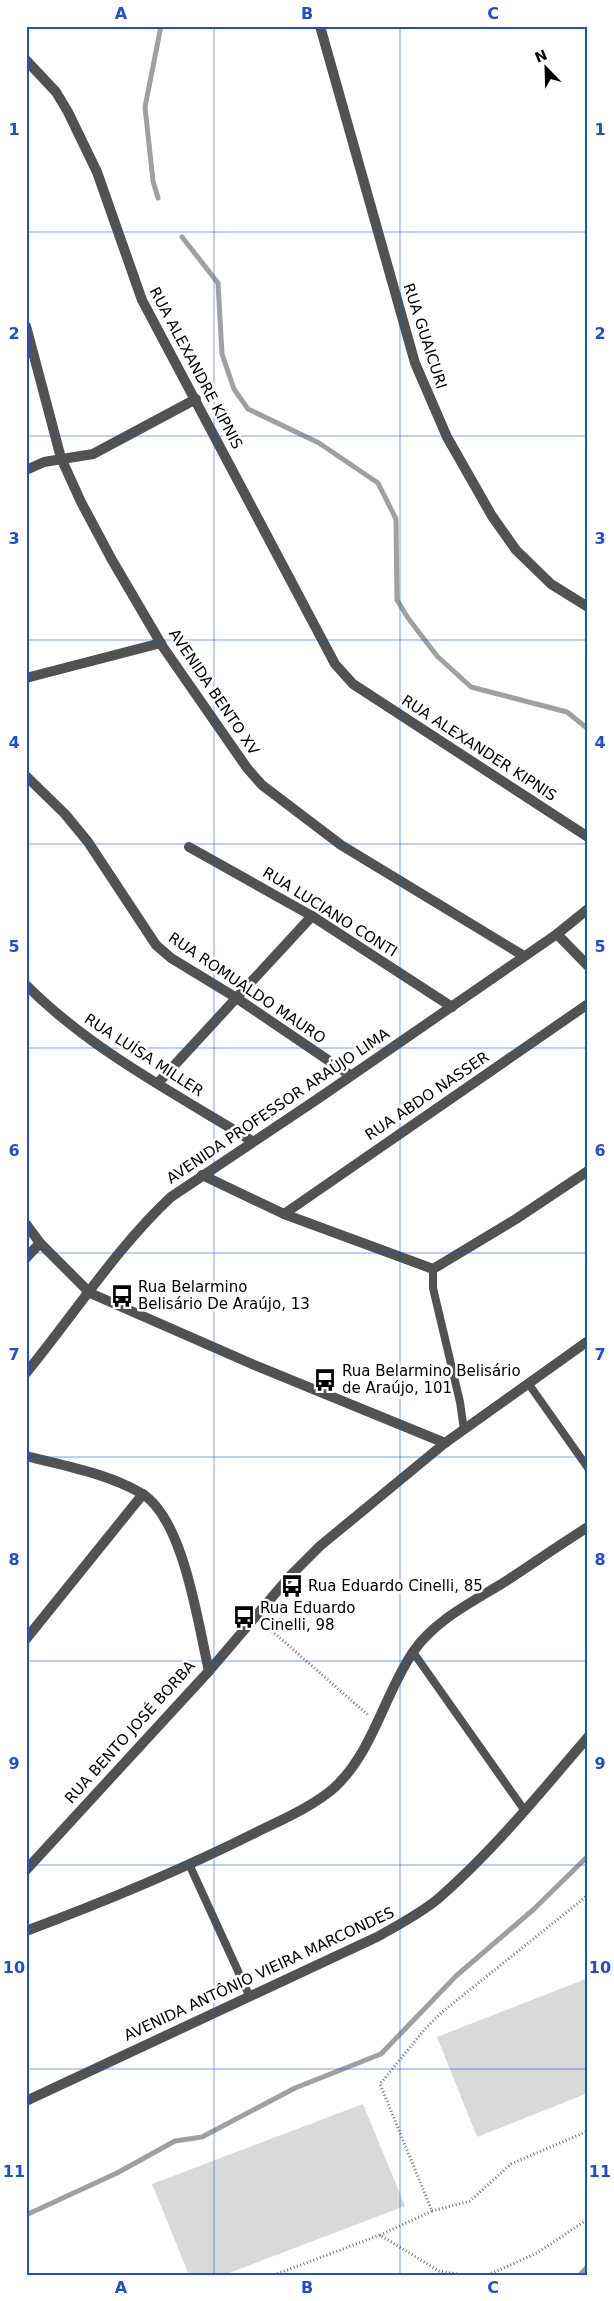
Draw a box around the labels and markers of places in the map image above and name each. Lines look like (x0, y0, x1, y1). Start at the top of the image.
place label: Rua Belarmino Belisário De Araújo, 13 (138, 1278, 310, 1313)
bus stop icon: Rua Belarmino Belisário De Araújo, 13 (109, 1283, 135, 1309)
place label: Rua Belarmino Belisário de Araújo, 101 (342, 1362, 521, 1397)
bus stop icon: Rua Belarmino Belisário de Araújo, 101 (312, 1367, 338, 1393)
bus stop icon: Rua Eduardo Cinelli, 85 (279, 1573, 305, 1599)
place label: Rua Eduardo Cinelli, 85 (308, 1577, 483, 1595)
place label: Rua Eduardo Cinelli, 98 (260, 1599, 356, 1634)
bus stop icon: Rua Eduardo Cinelli, 98 (231, 1604, 257, 1630)

